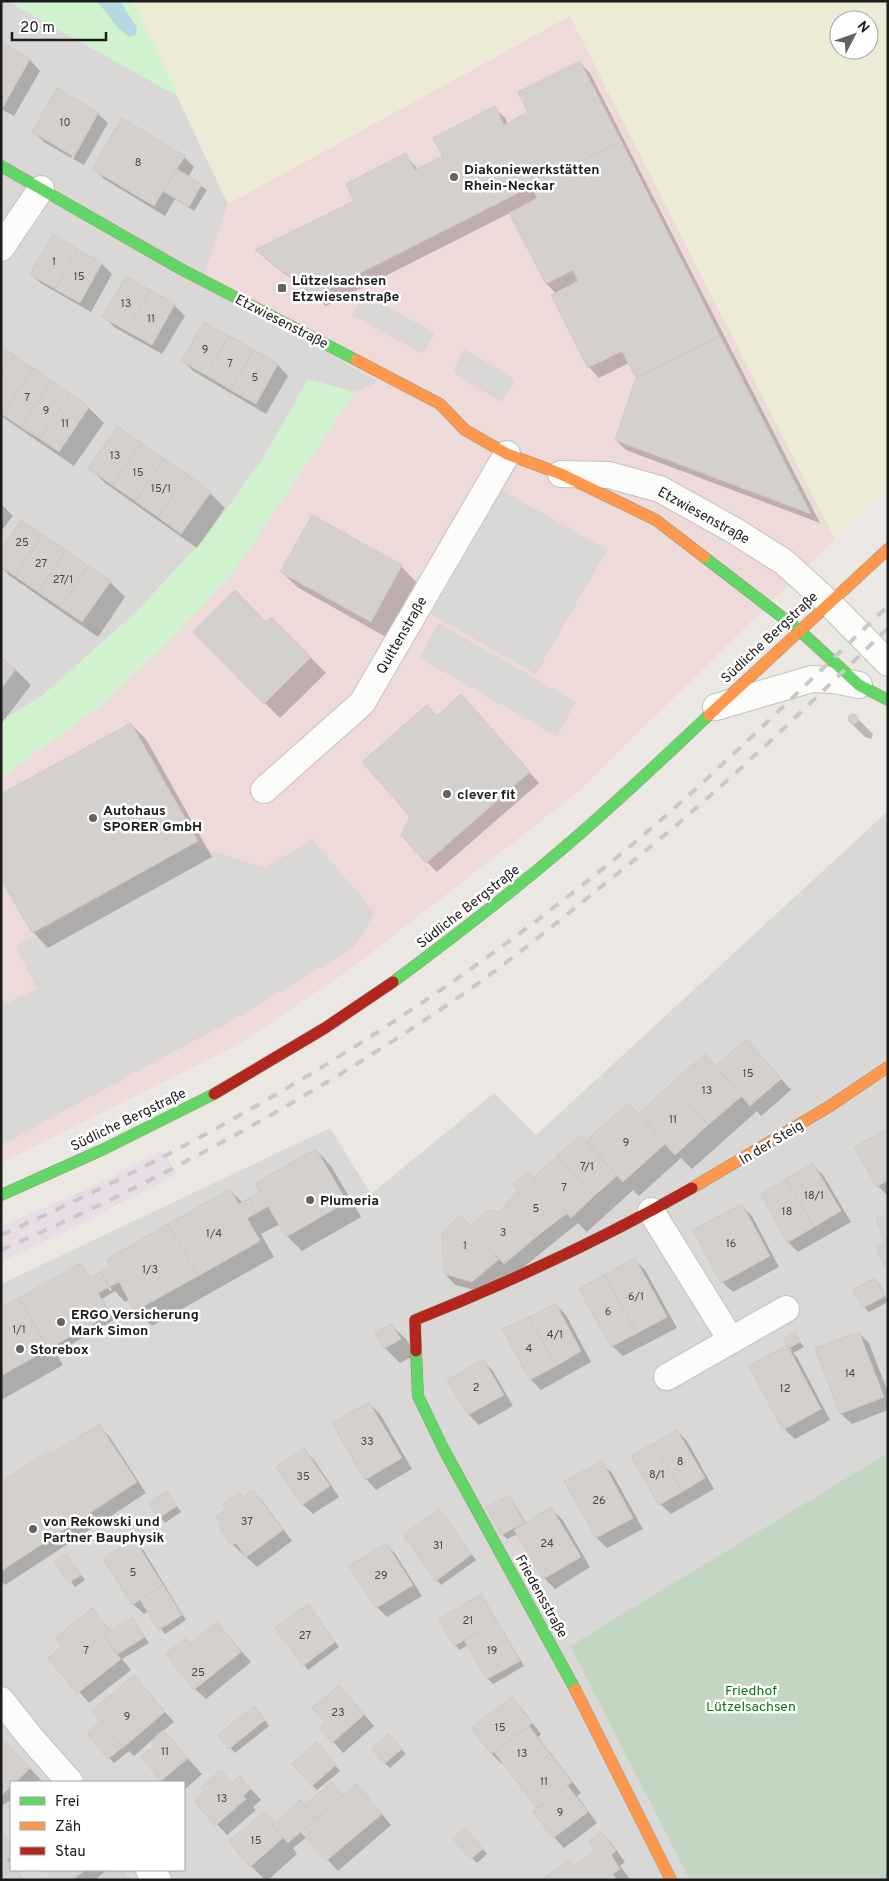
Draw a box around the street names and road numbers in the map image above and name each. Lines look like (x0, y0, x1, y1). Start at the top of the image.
street label: Etzwiesenstraße (232, 292, 331, 353)
street label: Etzwiesenstraße (654, 484, 752, 549)
street label: Südliche Bergstraße (718, 589, 822, 687)
street label: Quittenstraße (373, 594, 431, 677)
street label: Südliche Bergstraße (414, 862, 524, 953)
street label: Südliche Bergstraße (68, 1085, 189, 1156)
street label: In der Steig (737, 1118, 807, 1169)
street label: Friedensstraße (511, 1552, 571, 1641)

